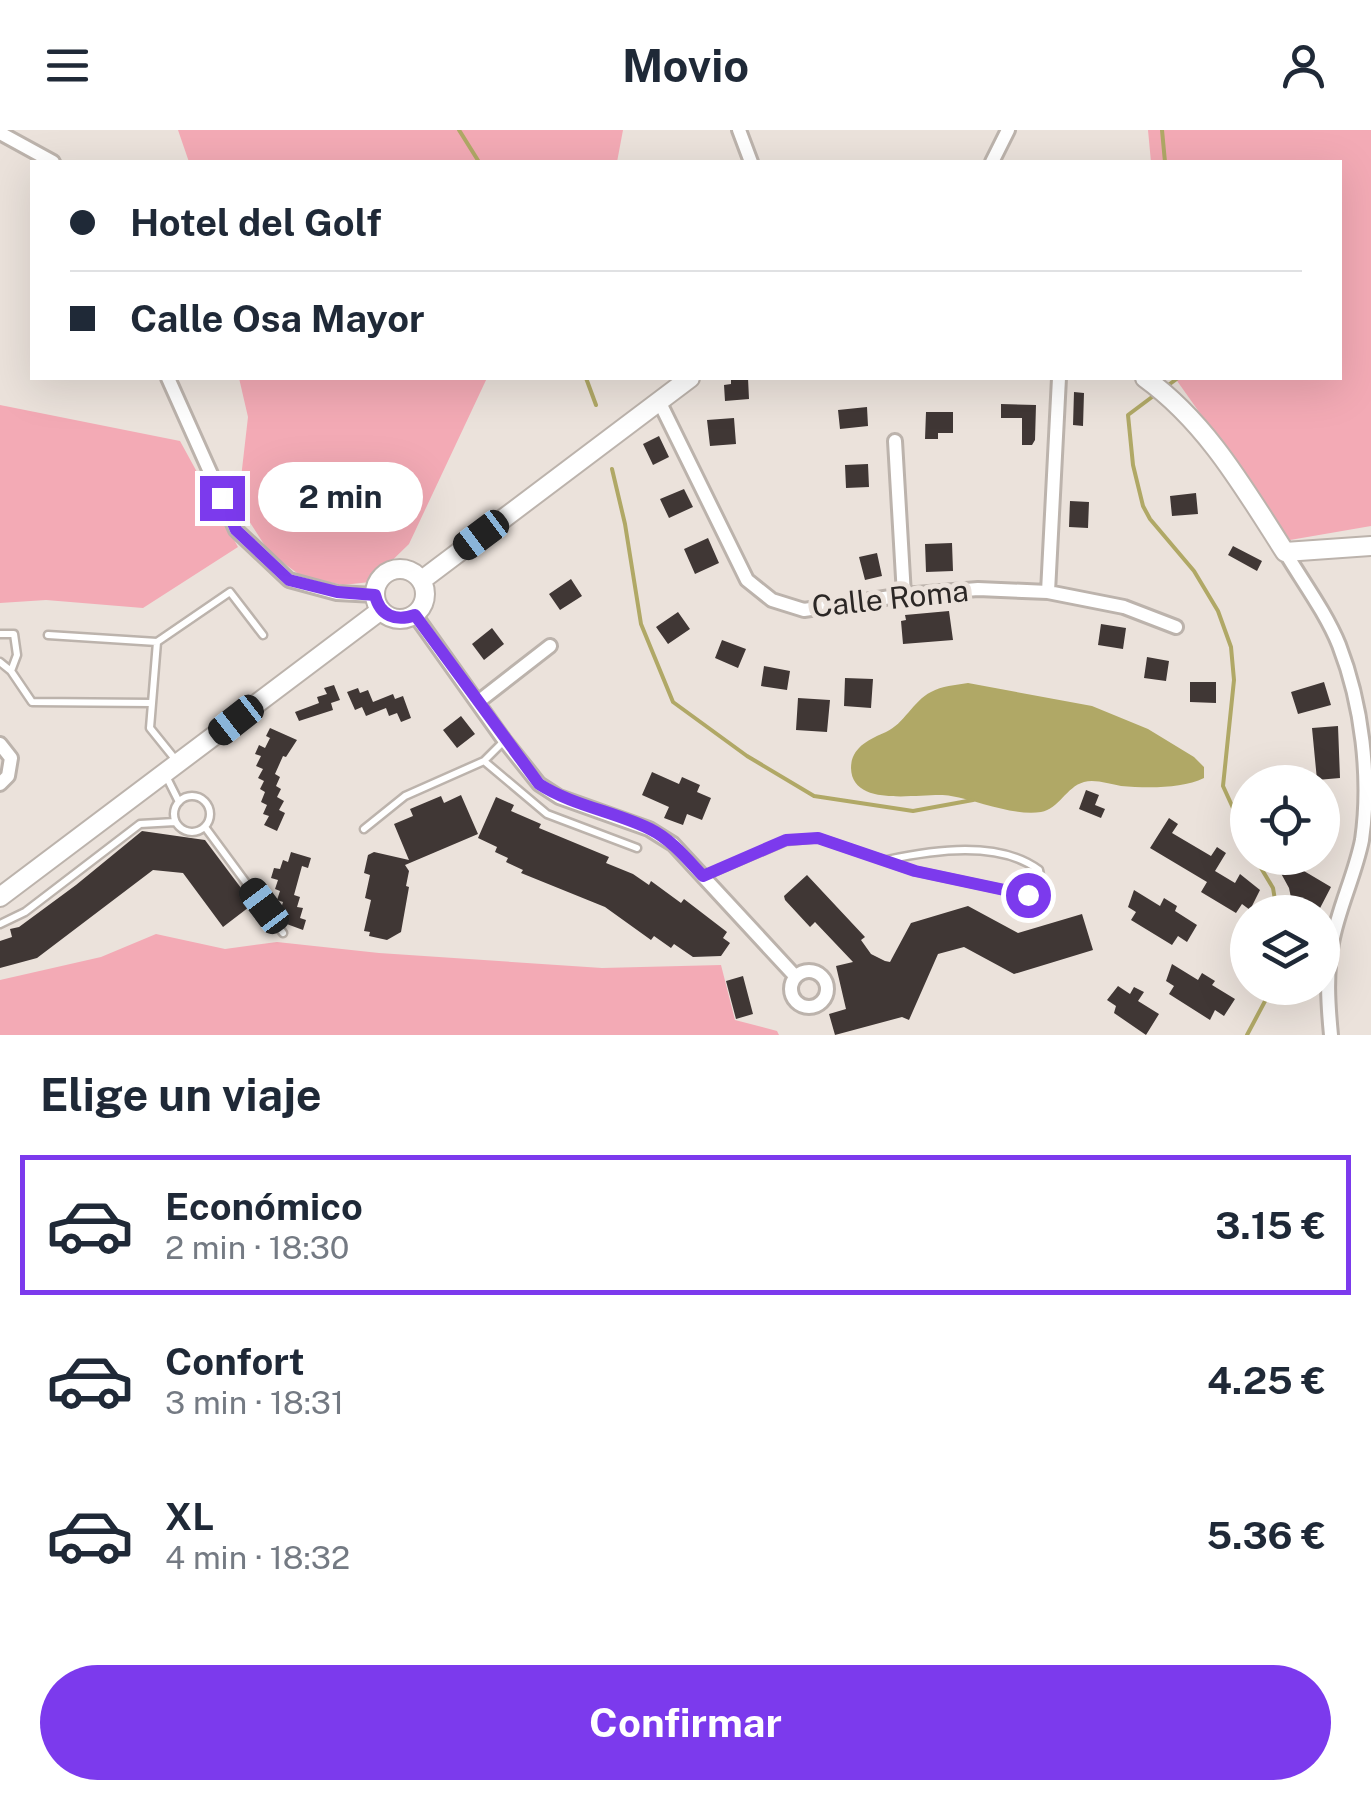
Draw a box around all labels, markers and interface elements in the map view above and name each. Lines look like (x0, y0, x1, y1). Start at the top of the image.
icon: menu (40, 38, 95, 93)
icon: person (1276, 38, 1331, 93)
text: Movio (622, 39, 749, 92)
text: Hotel del Golf (130, 200, 381, 245)
text: Calle Osa Mayor (130, 296, 425, 341)
callout: 2 min (257, 463, 422, 533)
route end (200, 476, 245, 521)
text: 2 min (299, 478, 382, 515)
car (448, 505, 514, 565)
street label: Calle Roma (810, 572, 970, 624)
car (203, 690, 269, 750)
map controls (1230, 765, 1340, 1005)
button: locate (1230, 765, 1340, 875)
car (234, 873, 294, 939)
route start (1006, 873, 1051, 918)
button: layers (1230, 895, 1340, 1005)
text: Elige un viaje (40, 1068, 322, 1121)
icon: car (45, 1180, 135, 1270)
text: Económico (165, 1184, 363, 1229)
text: 3.15 € (1215, 1203, 1326, 1248)
text: 2 min · 18:30 (165, 1229, 349, 1266)
icon: car (45, 1335, 135, 1425)
text: Confort (165, 1339, 305, 1384)
text: 4.25 € (1207, 1358, 1326, 1403)
text: 3 min · 18:31 (165, 1384, 344, 1421)
icon: car (45, 1490, 135, 1580)
text: XL (165, 1494, 214, 1539)
text: 5.36 € (1207, 1513, 1326, 1558)
text: 4 min · 18:32 (165, 1539, 350, 1576)
button: Confirmar (40, 1665, 1331, 1780)

